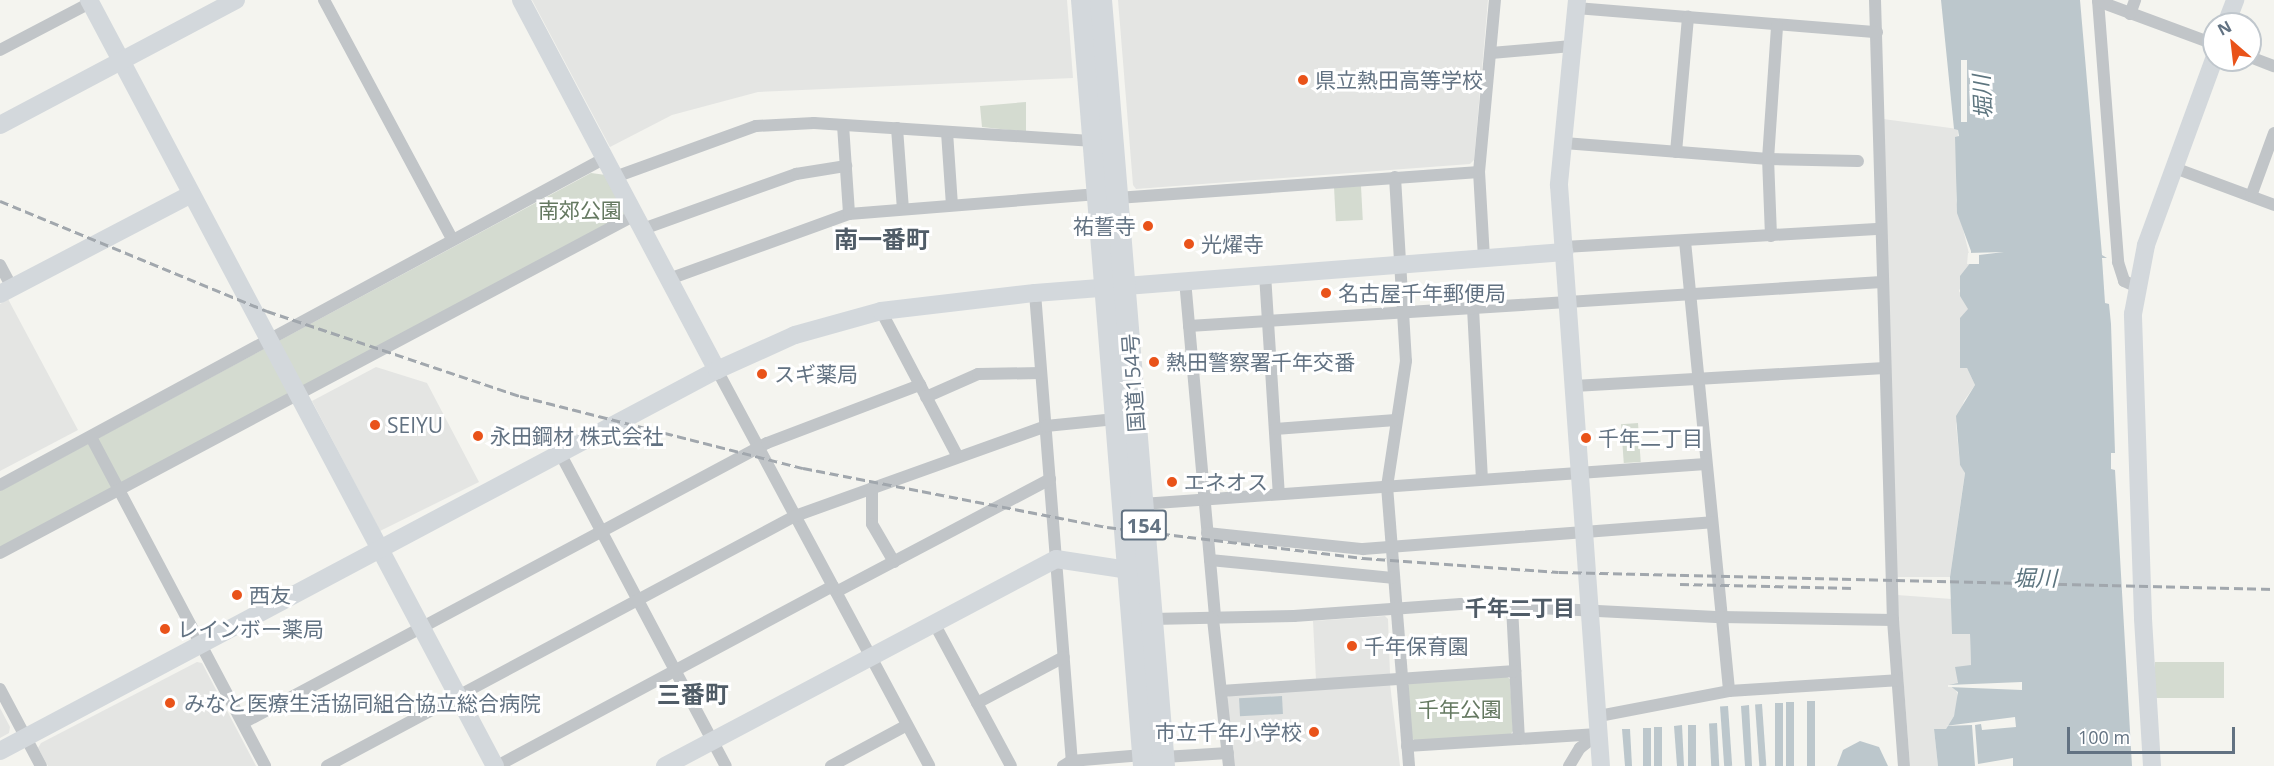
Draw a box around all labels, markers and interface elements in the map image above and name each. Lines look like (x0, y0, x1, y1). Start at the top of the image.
north arrow (2202, 12, 2262, 72)
text: N (2214, 15, 2235, 41)
place label: 県立熱田高等学校 (1315, 67, 1483, 93)
marker: 県立熱田高等学校 (1296, 73, 1310, 87)
water label: 堀川 (1968, 74, 1996, 120)
park label: 南郊公園 (538, 197, 622, 223)
place label: 祐誓寺 (1073, 213, 1136, 239)
marker: 祐誓寺 (1141, 219, 1155, 233)
district label: 南一番町 (834, 225, 930, 253)
place label: 光燿寺 (1201, 231, 1264, 257)
marker: 光燿寺 (1182, 237, 1196, 251)
place label: 名古屋千年郵便局 (1338, 280, 1506, 306)
marker: 名古屋千年郵便局 (1319, 286, 1333, 300)
street label: 国道154号 (1117, 333, 1149, 433)
place label: 熱田警察署千年交番 (1166, 349, 1355, 375)
marker: 熱田警察署千年交番 (1147, 355, 1161, 369)
place label: スギ薬局 (774, 361, 858, 387)
marker: スギ薬局 (755, 367, 769, 381)
place label: SEIYU (387, 412, 443, 438)
marker: SEIYU (368, 418, 382, 432)
place label: 永田鋼材 株式会社 (490, 423, 663, 449)
place label: 千年二丁目 (1598, 425, 1703, 451)
marker: 永田鋼材 株式会社 (471, 429, 485, 443)
marker: 千年二丁目 (1579, 431, 1593, 445)
place label: エネオス (1184, 469, 1268, 495)
marker: エネオス (1165, 475, 1179, 489)
road number: 154 (1120, 508, 1168, 542)
water label: 堀川 (2013, 565, 2057, 591)
place label: 西友 (249, 582, 291, 608)
marker: 西友 (230, 588, 244, 602)
district label: 千年二丁目 (1465, 595, 1575, 621)
place label: レインボー薬局 (177, 616, 324, 642)
marker: レインボー薬局 (158, 622, 172, 636)
place label: 千年保育園 (1364, 633, 1469, 659)
marker: 千年保育園 (1345, 639, 1359, 653)
district label: 三番町 (657, 680, 729, 708)
place label: みなと医療生活協同組合協立総合病院 (184, 690, 541, 716)
marker: みなと医療生活協同組合協立総合病院 (161, 694, 179, 712)
park label: 千年公園 (1418, 696, 1502, 722)
scale bar (2070, 715, 2238, 753)
place label: 市立千年小学校 (1155, 719, 1302, 745)
marker: 市立千年小学校 (1307, 725, 1321, 739)
text: 100 m (2078, 725, 2130, 749)

